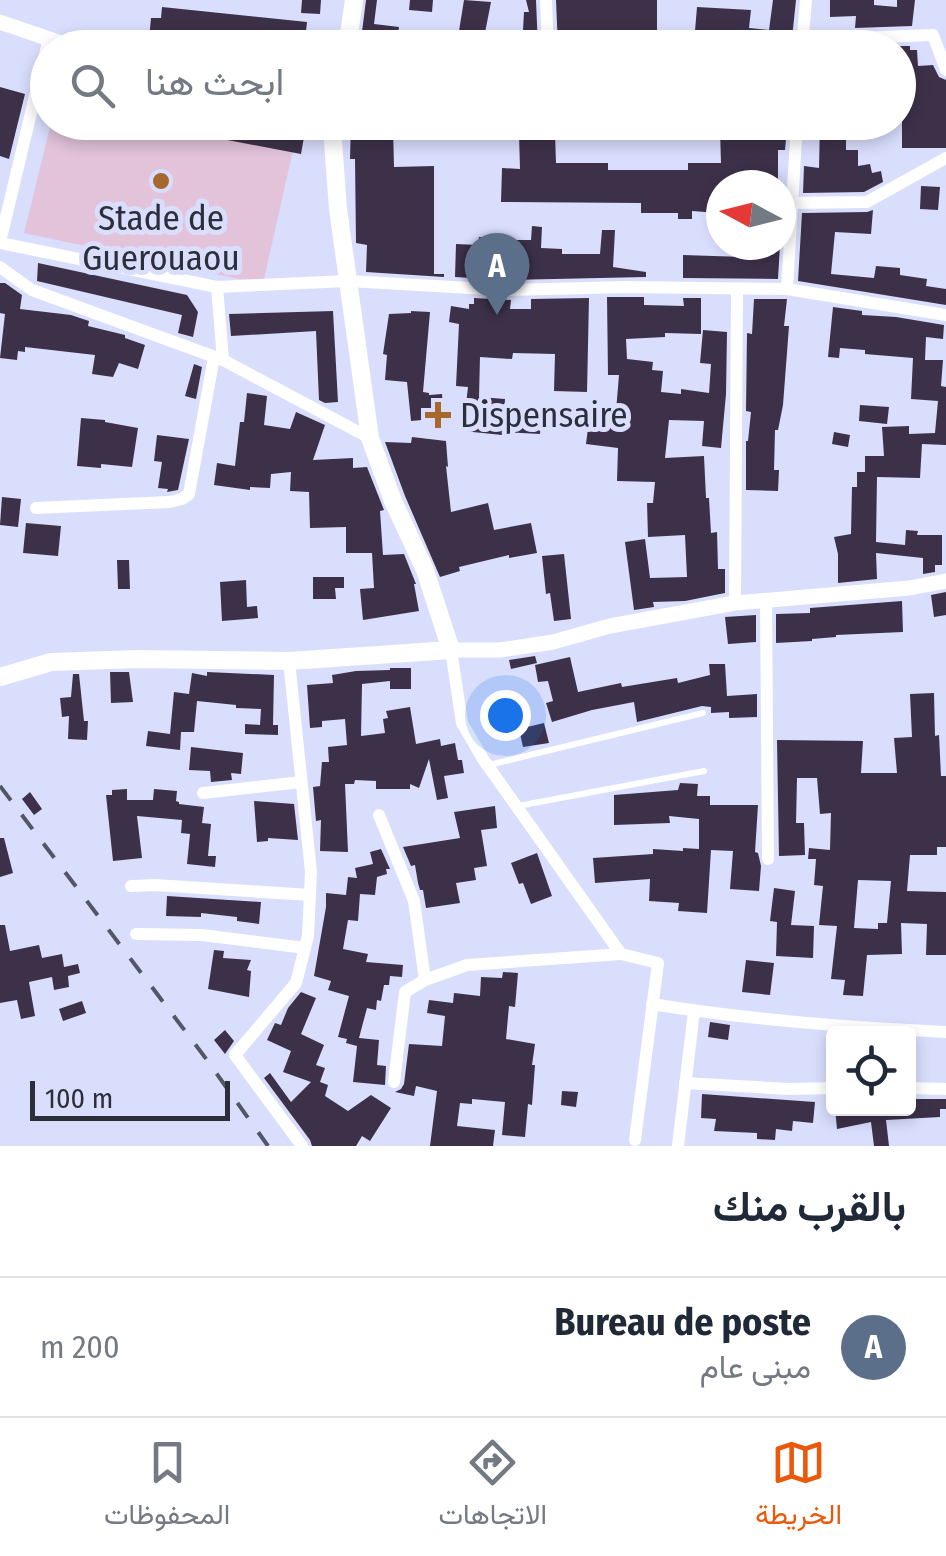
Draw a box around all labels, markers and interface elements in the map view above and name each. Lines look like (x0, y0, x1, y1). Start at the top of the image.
search box (30, 30, 916, 140)
icon: search (65, 58, 120, 113)
text: ابحث هنا (145, 59, 284, 105)
marker: Stade de Guerouaou (150, 170, 172, 192)
north arrow (706, 170, 796, 260)
place label: Stade de Guerouaou (82, 197, 240, 279)
pin: A (464, 232, 530, 315)
place label: Dispensaire (460, 394, 628, 436)
marker: Dispensaire (425, 402, 451, 428)
your location (480, 690, 531, 741)
map controls (826, 1026, 916, 1116)
button: locate (826, 1026, 916, 1116)
scale bar (30, 1076, 230, 1120)
text: 100 m (45, 1082, 113, 1115)
text: بالقرب منك (713, 1182, 906, 1232)
text: Bureau de poste (554, 1299, 811, 1345)
text: 200 m (40, 1328, 120, 1366)
text: A (865, 1328, 882, 1366)
text: مبنى عام (700, 1348, 811, 1386)
tab: المحفوظات (104, 1435, 230, 1539)
tab: الاتجاهات (438, 1435, 547, 1539)
tab: الخريطة (755, 1435, 842, 1539)

